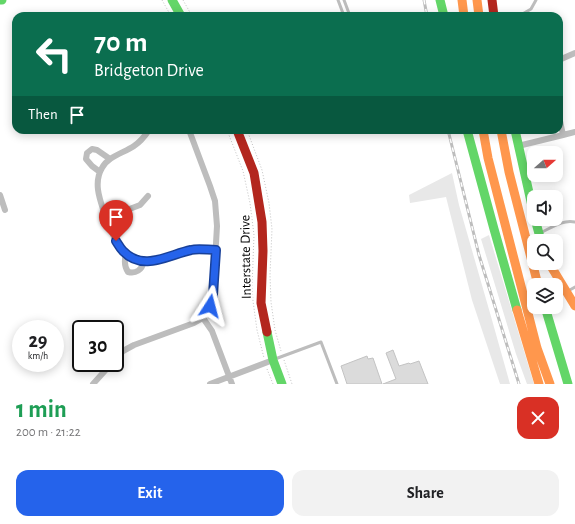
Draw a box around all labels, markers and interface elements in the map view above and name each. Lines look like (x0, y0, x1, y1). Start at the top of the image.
icon: left (28, 28, 80, 80)
text: 70 m (94, 29, 148, 57)
text: Bridgeton Drive (94, 62, 204, 80)
icon: arrive (66, 104, 88, 126)
text: Then (28, 107, 58, 122)
north arrow (527, 146, 563, 182)
map controls (527, 146, 563, 314)
button: sound (527, 190, 563, 226)
pin (99, 200, 133, 241)
icon: arrive (105, 206, 127, 228)
street label: Interstate Drive (238, 215, 254, 299)
button: search (527, 234, 563, 270)
button: layers (527, 278, 563, 314)
position arrow (189, 285, 231, 327)
speed limit sign: 30 (72, 320, 124, 372)
text: 29 (28, 331, 48, 351)
text: km/h (28, 351, 48, 361)
button: close (517, 397, 559, 439)
text: 1 min (16, 398, 67, 422)
text: 200 m · 21:22 (16, 426, 81, 439)
button: Exit (16, 470, 284, 516)
button: Share (292, 470, 559, 516)

